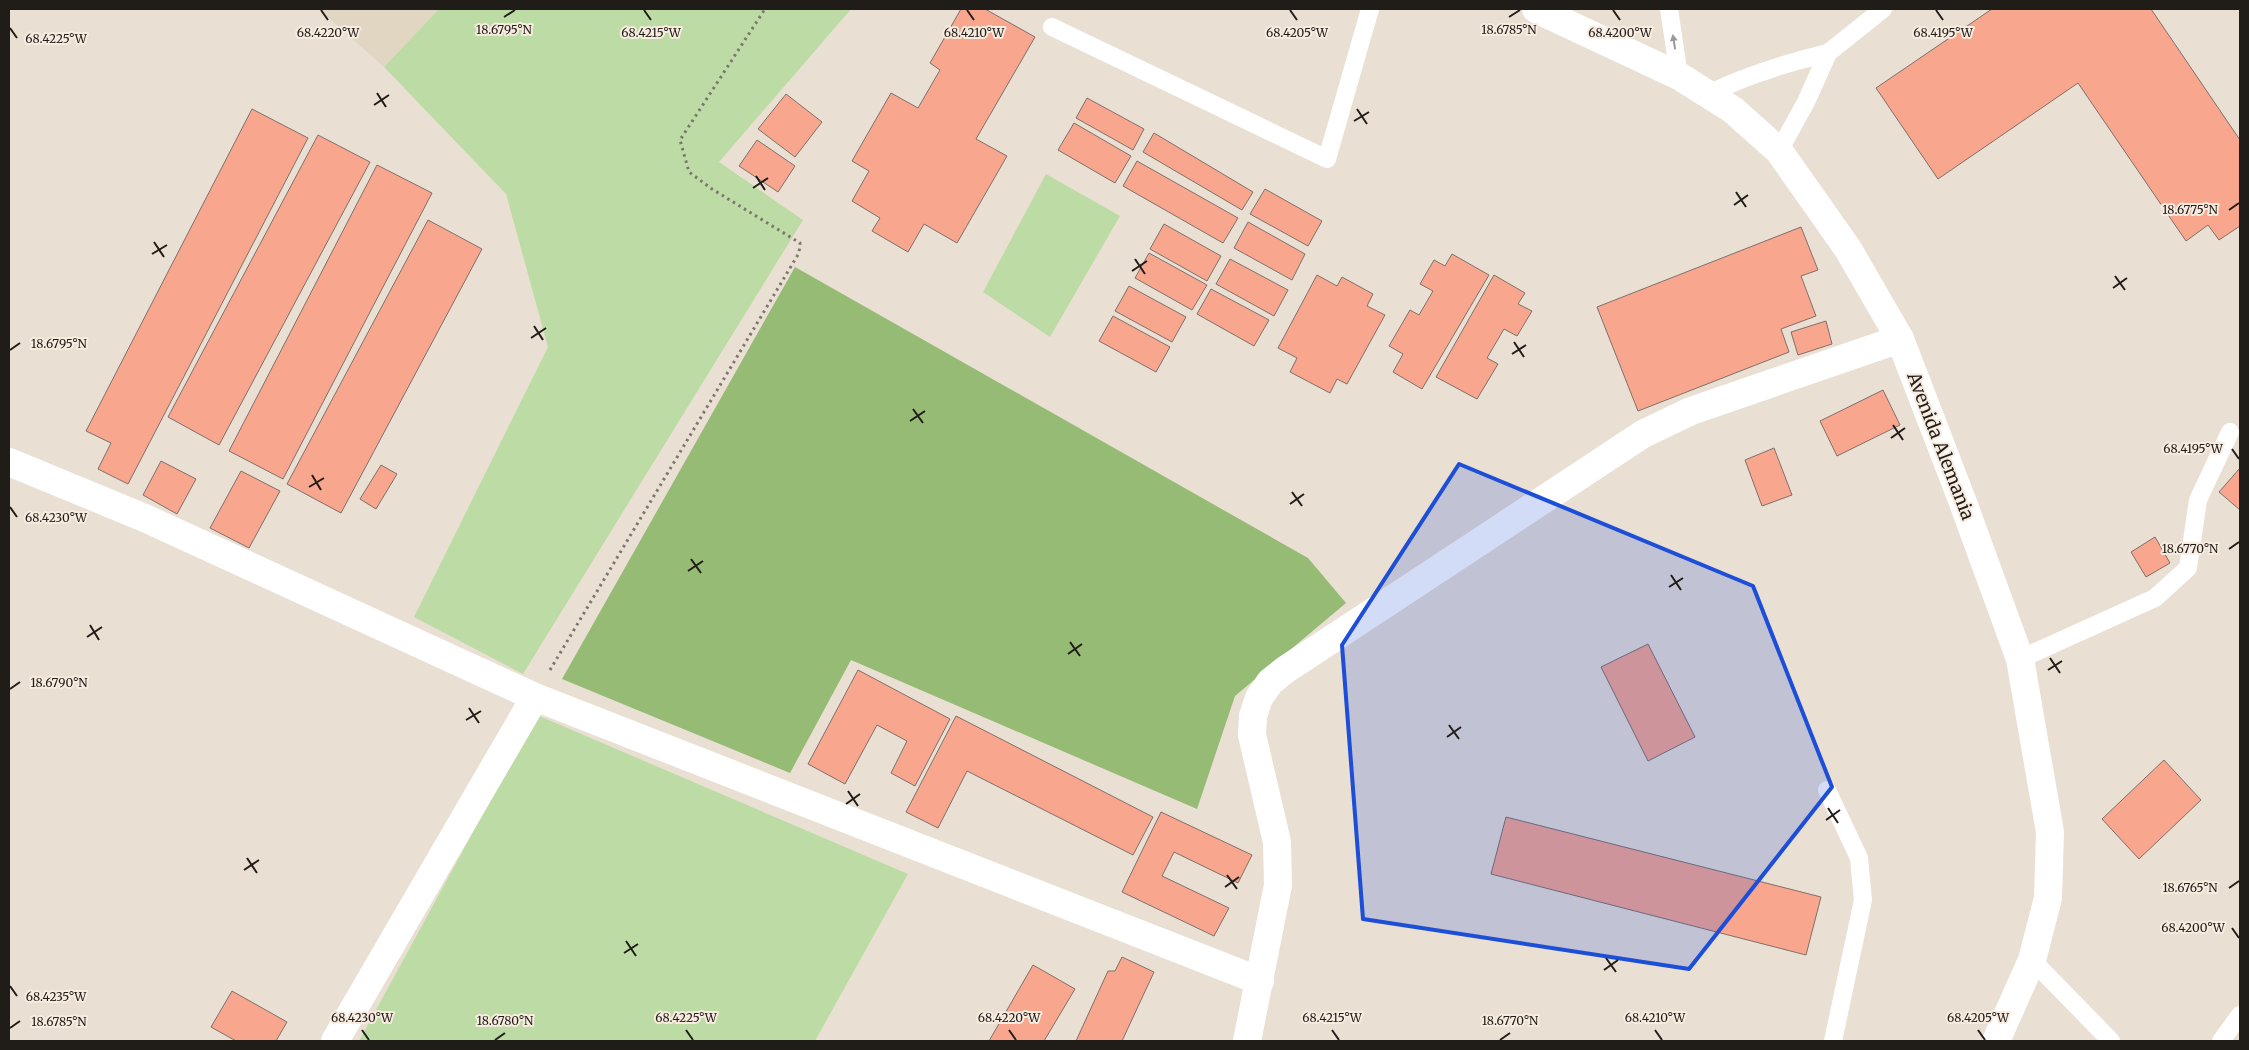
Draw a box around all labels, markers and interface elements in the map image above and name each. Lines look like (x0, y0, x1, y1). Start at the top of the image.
text: 18.6795°N (476, 22, 533, 37)
text: 18.6785°N (1481, 22, 1537, 37)
text: 68.4220°W (297, 25, 360, 40)
text: 68.4215°W (621, 25, 682, 40)
text: 68.4210°W (944, 25, 1005, 40)
text: 68.4205°W (1266, 25, 1329, 40)
text: 68.4200°W (1588, 25, 1653, 40)
text: 68.4195°W (1913, 25, 1974, 40)
text: 68.4225°W (25, 31, 88, 46)
one-way arrow (1670, 34, 1678, 50)
text: 18.6775°N (2162, 202, 2218, 217)
text: 18.6795°N (31, 336, 88, 351)
street label: Avenida Alemania (1902, 368, 1980, 523)
text: 68.4195°W (2163, 441, 2224, 456)
text: 68.4230°W (25, 510, 88, 525)
text: 18.6770°N (2162, 541, 2219, 556)
text: 18.6790°N (30, 675, 88, 690)
text: 18.6765°N (2162, 880, 2218, 895)
text: 68.4200°W (2161, 920, 2226, 935)
text: 68.4235°W (26, 989, 87, 1004)
text: 68.4230°W (331, 1010, 394, 1025)
text: 68.4225°W (655, 1010, 718, 1025)
text: 68.4220°W (978, 1010, 1041, 1025)
text: 68.4215°W (1302, 1010, 1363, 1025)
text: 68.4210°W (1625, 1010, 1686, 1025)
text: 68.4205°W (1947, 1010, 2010, 1025)
text: 18.6780°N (477, 1013, 534, 1028)
text: 18.6770°N (1482, 1013, 1539, 1028)
text: 18.6785°N (31, 1014, 87, 1029)

